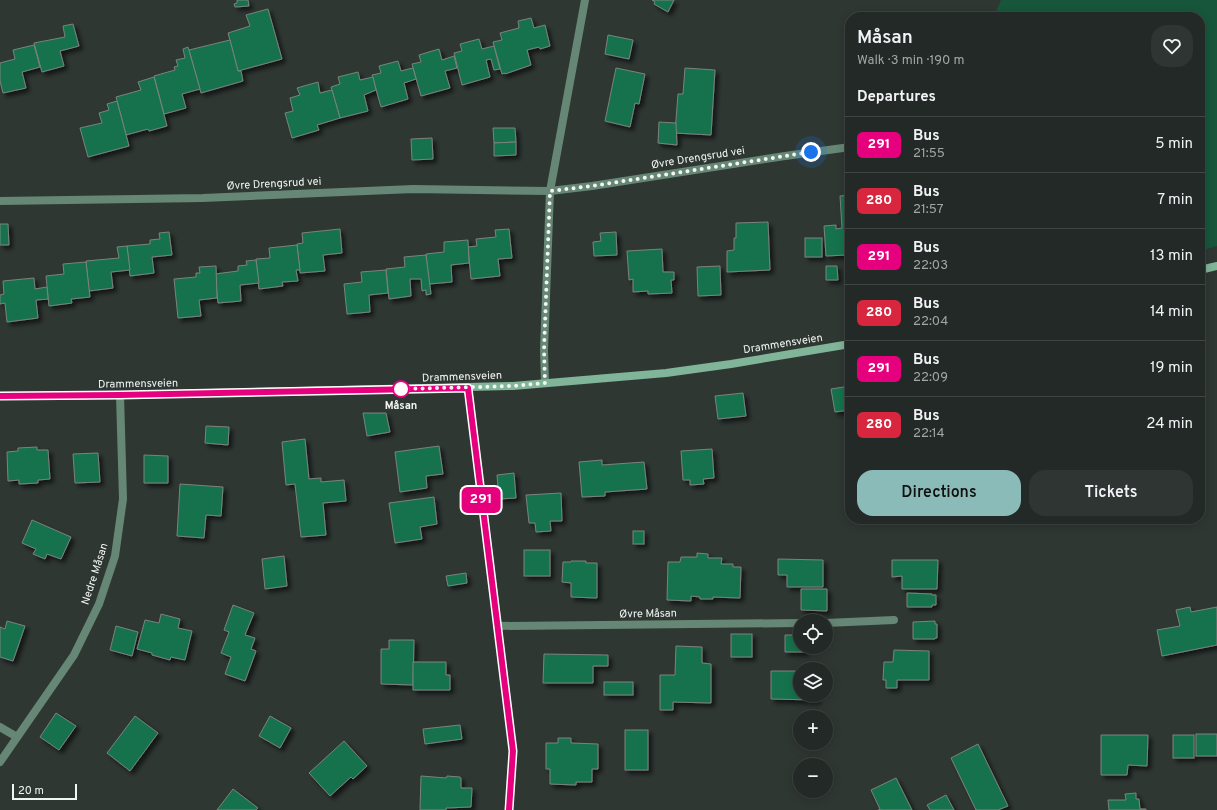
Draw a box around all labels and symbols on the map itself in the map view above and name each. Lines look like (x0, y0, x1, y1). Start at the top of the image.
your location (801, 142, 821, 162)
street label: Øvre Drengsrud vei (650, 144, 746, 172)
street label: Øvre Drengsrud vei (226, 175, 322, 193)
street label: Drammensveien (742, 331, 824, 357)
street label: Drammensveien (422, 369, 502, 385)
street label: Drammensveien (98, 376, 178, 392)
marker: Måsan (392, 380, 410, 398)
place label: Måsan (385, 399, 417, 413)
line badge: 291 (458, 487, 504, 513)
street label: Nedre Måsan (78, 541, 112, 607)
street label: Øvre Måsan (619, 606, 677, 622)
scale bar (12, 782, 77, 801)

